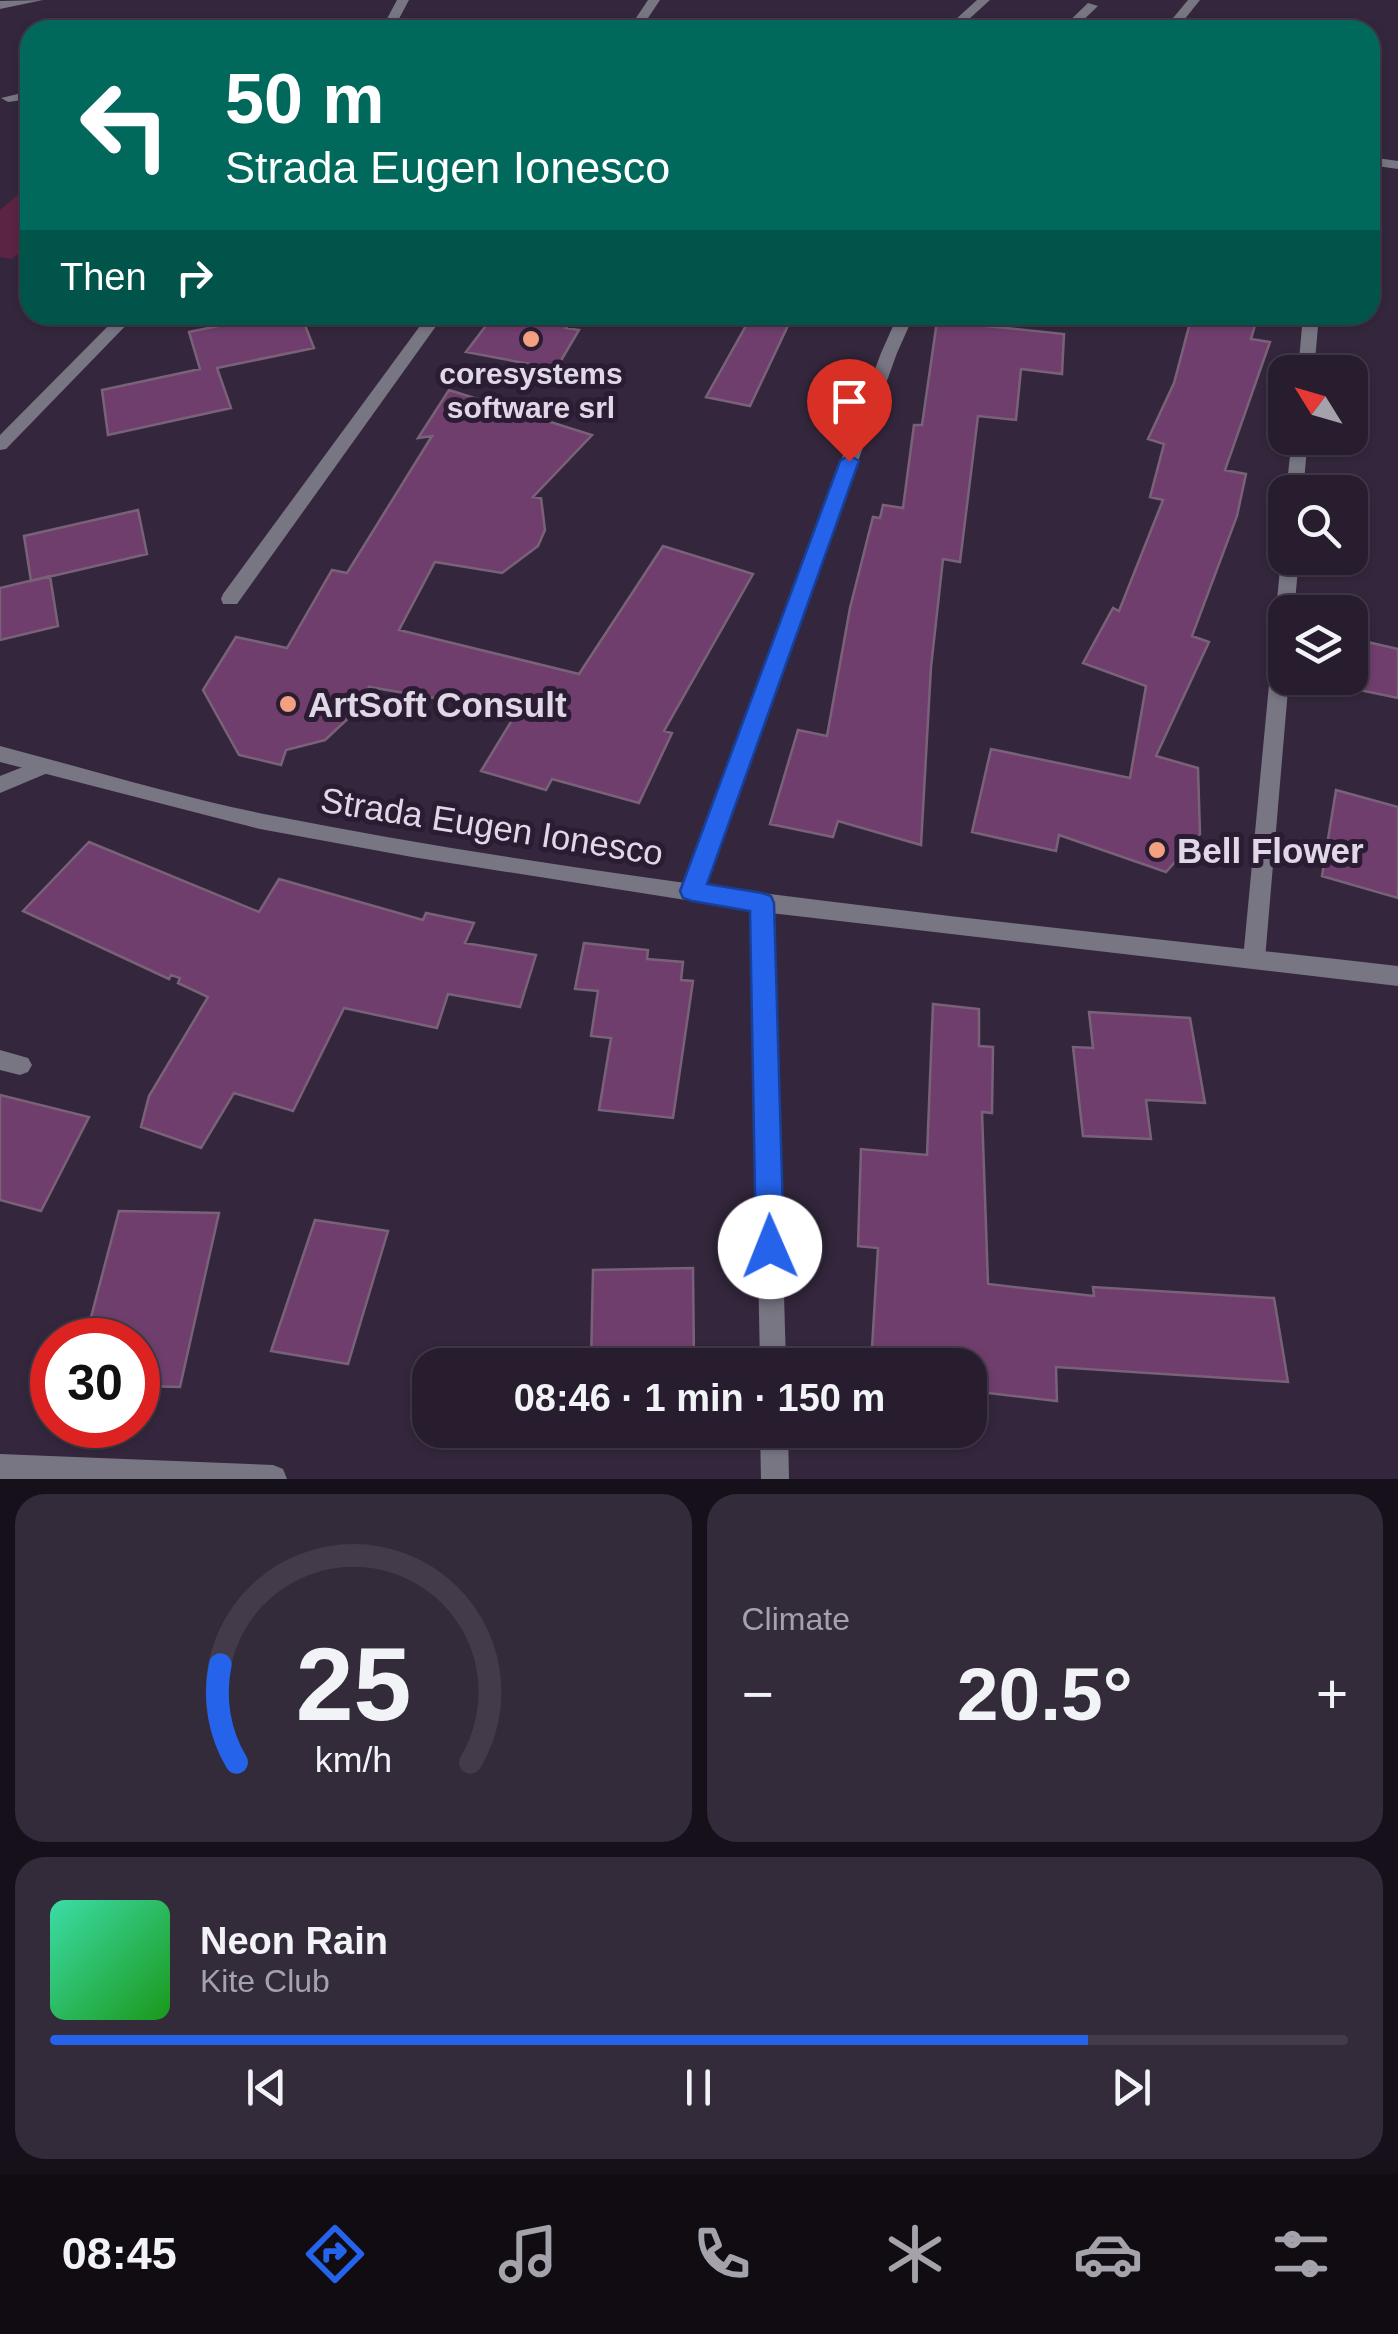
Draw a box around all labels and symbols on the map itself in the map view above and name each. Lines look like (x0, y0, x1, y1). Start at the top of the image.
marker: coresystems software srl (520, 328, 542, 350)
north arrow (1268, 355, 1368, 455)
place label: coresystems software srl (439, 357, 623, 424)
pin (807, 359, 892, 462)
place label: ArtSoft Consult (308, 685, 567, 724)
marker: ArtSoft Consult (277, 693, 299, 715)
street label: Strada Eugen Ionesco (318, 780, 666, 872)
place label: Bell Flower (1177, 831, 1364, 870)
marker: Bell Flower (1146, 839, 1168, 861)
position arrow (718, 1195, 822, 1299)
speed limit sign: 30 (30, 1318, 160, 1448)

